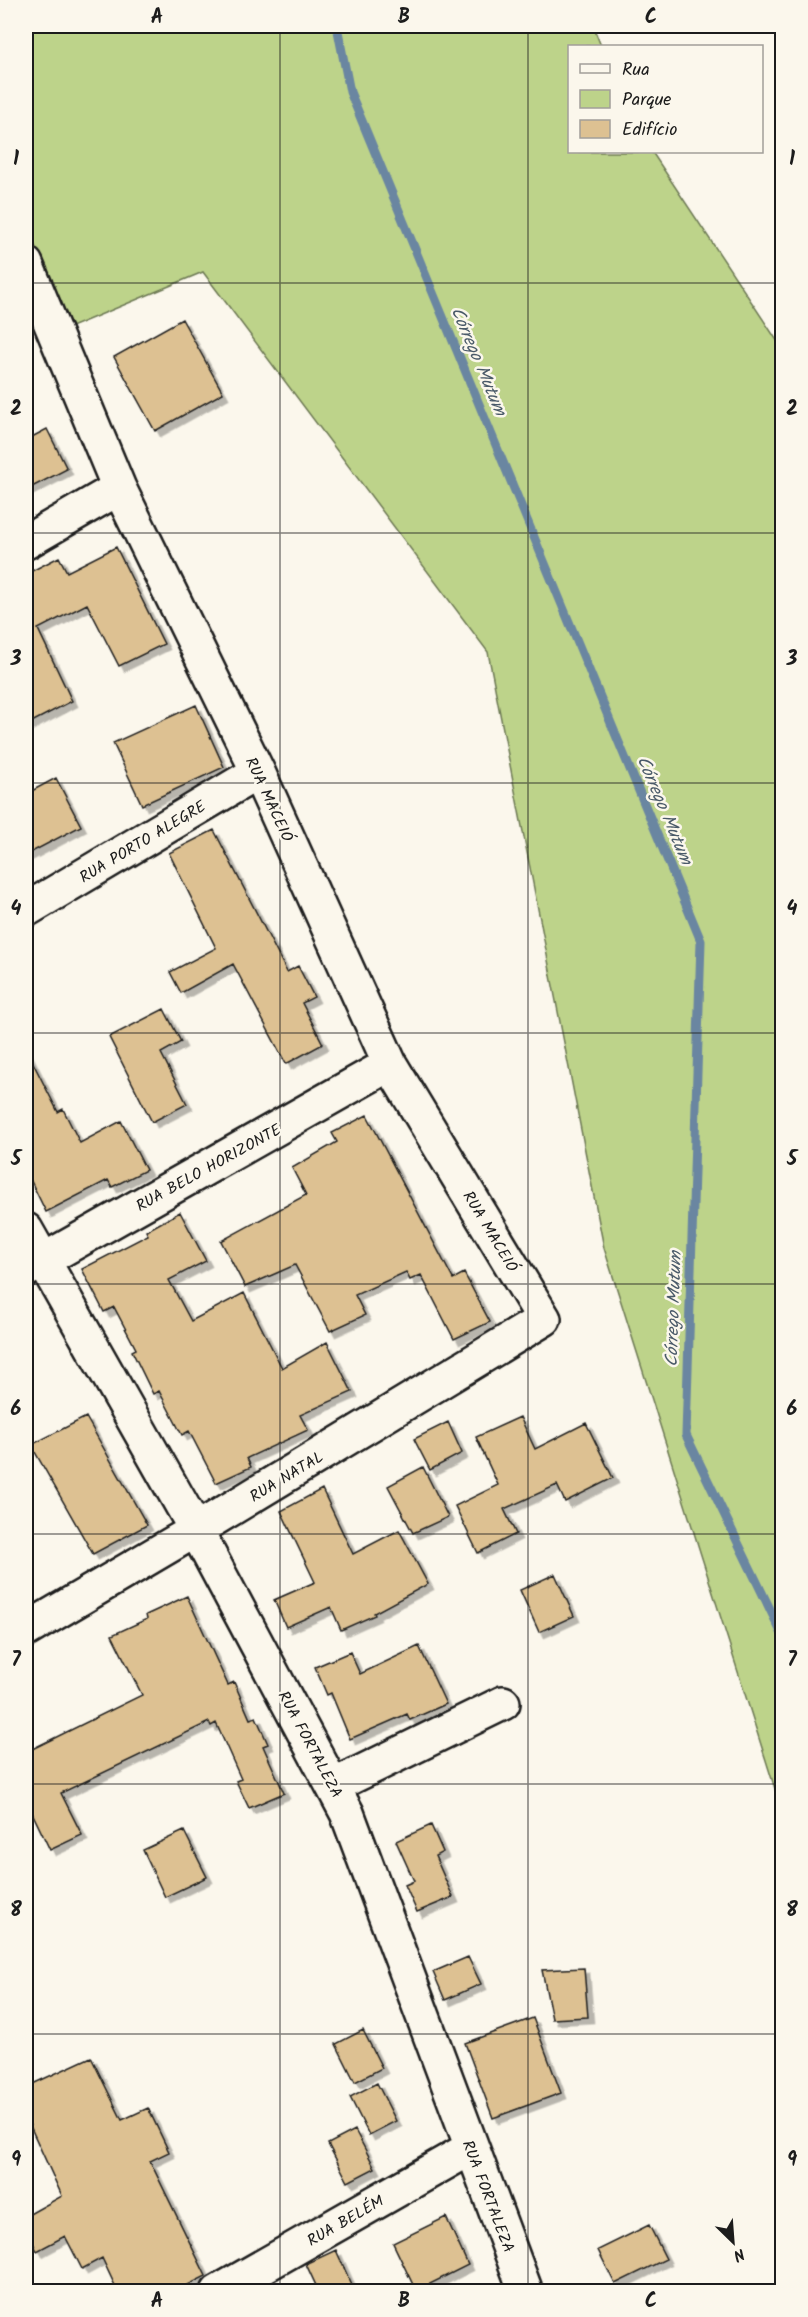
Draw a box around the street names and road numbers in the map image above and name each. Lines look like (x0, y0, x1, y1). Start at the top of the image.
street label: RUA MACEIÓ (238, 753, 300, 847)
street label: RUA PORTO ALEGRE (75, 794, 211, 890)
street label: RUA BELO HORIZONTE (131, 1118, 287, 1219)
street label: RUA MACEIÓ (456, 1186, 525, 1278)
street label: RUA NATAL (245, 1445, 329, 1509)
street label: RUA FORTALEZA (271, 1686, 349, 1803)
street label: RUA FORTALEZA (455, 2137, 521, 2257)
street label: RUA BELÉM (303, 2189, 389, 2253)

